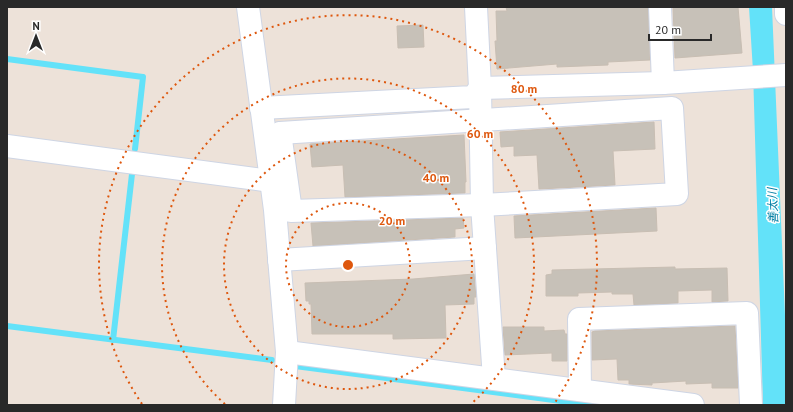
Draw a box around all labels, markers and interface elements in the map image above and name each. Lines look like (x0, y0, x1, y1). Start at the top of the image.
north arrow (16, 16, 56, 56)
scale bar (649, 16, 711, 42)
text: N (32, 19, 40, 33)
text: 20 m (655, 22, 681, 37)
text: 80 m (511, 81, 537, 96)
text: 60 m (467, 126, 493, 141)
text: 40 m (423, 170, 449, 185)
water label: 善太川 (764, 186, 781, 224)
text: 20 m (379, 213, 405, 228)
centre of rings (341, 258, 355, 272)

